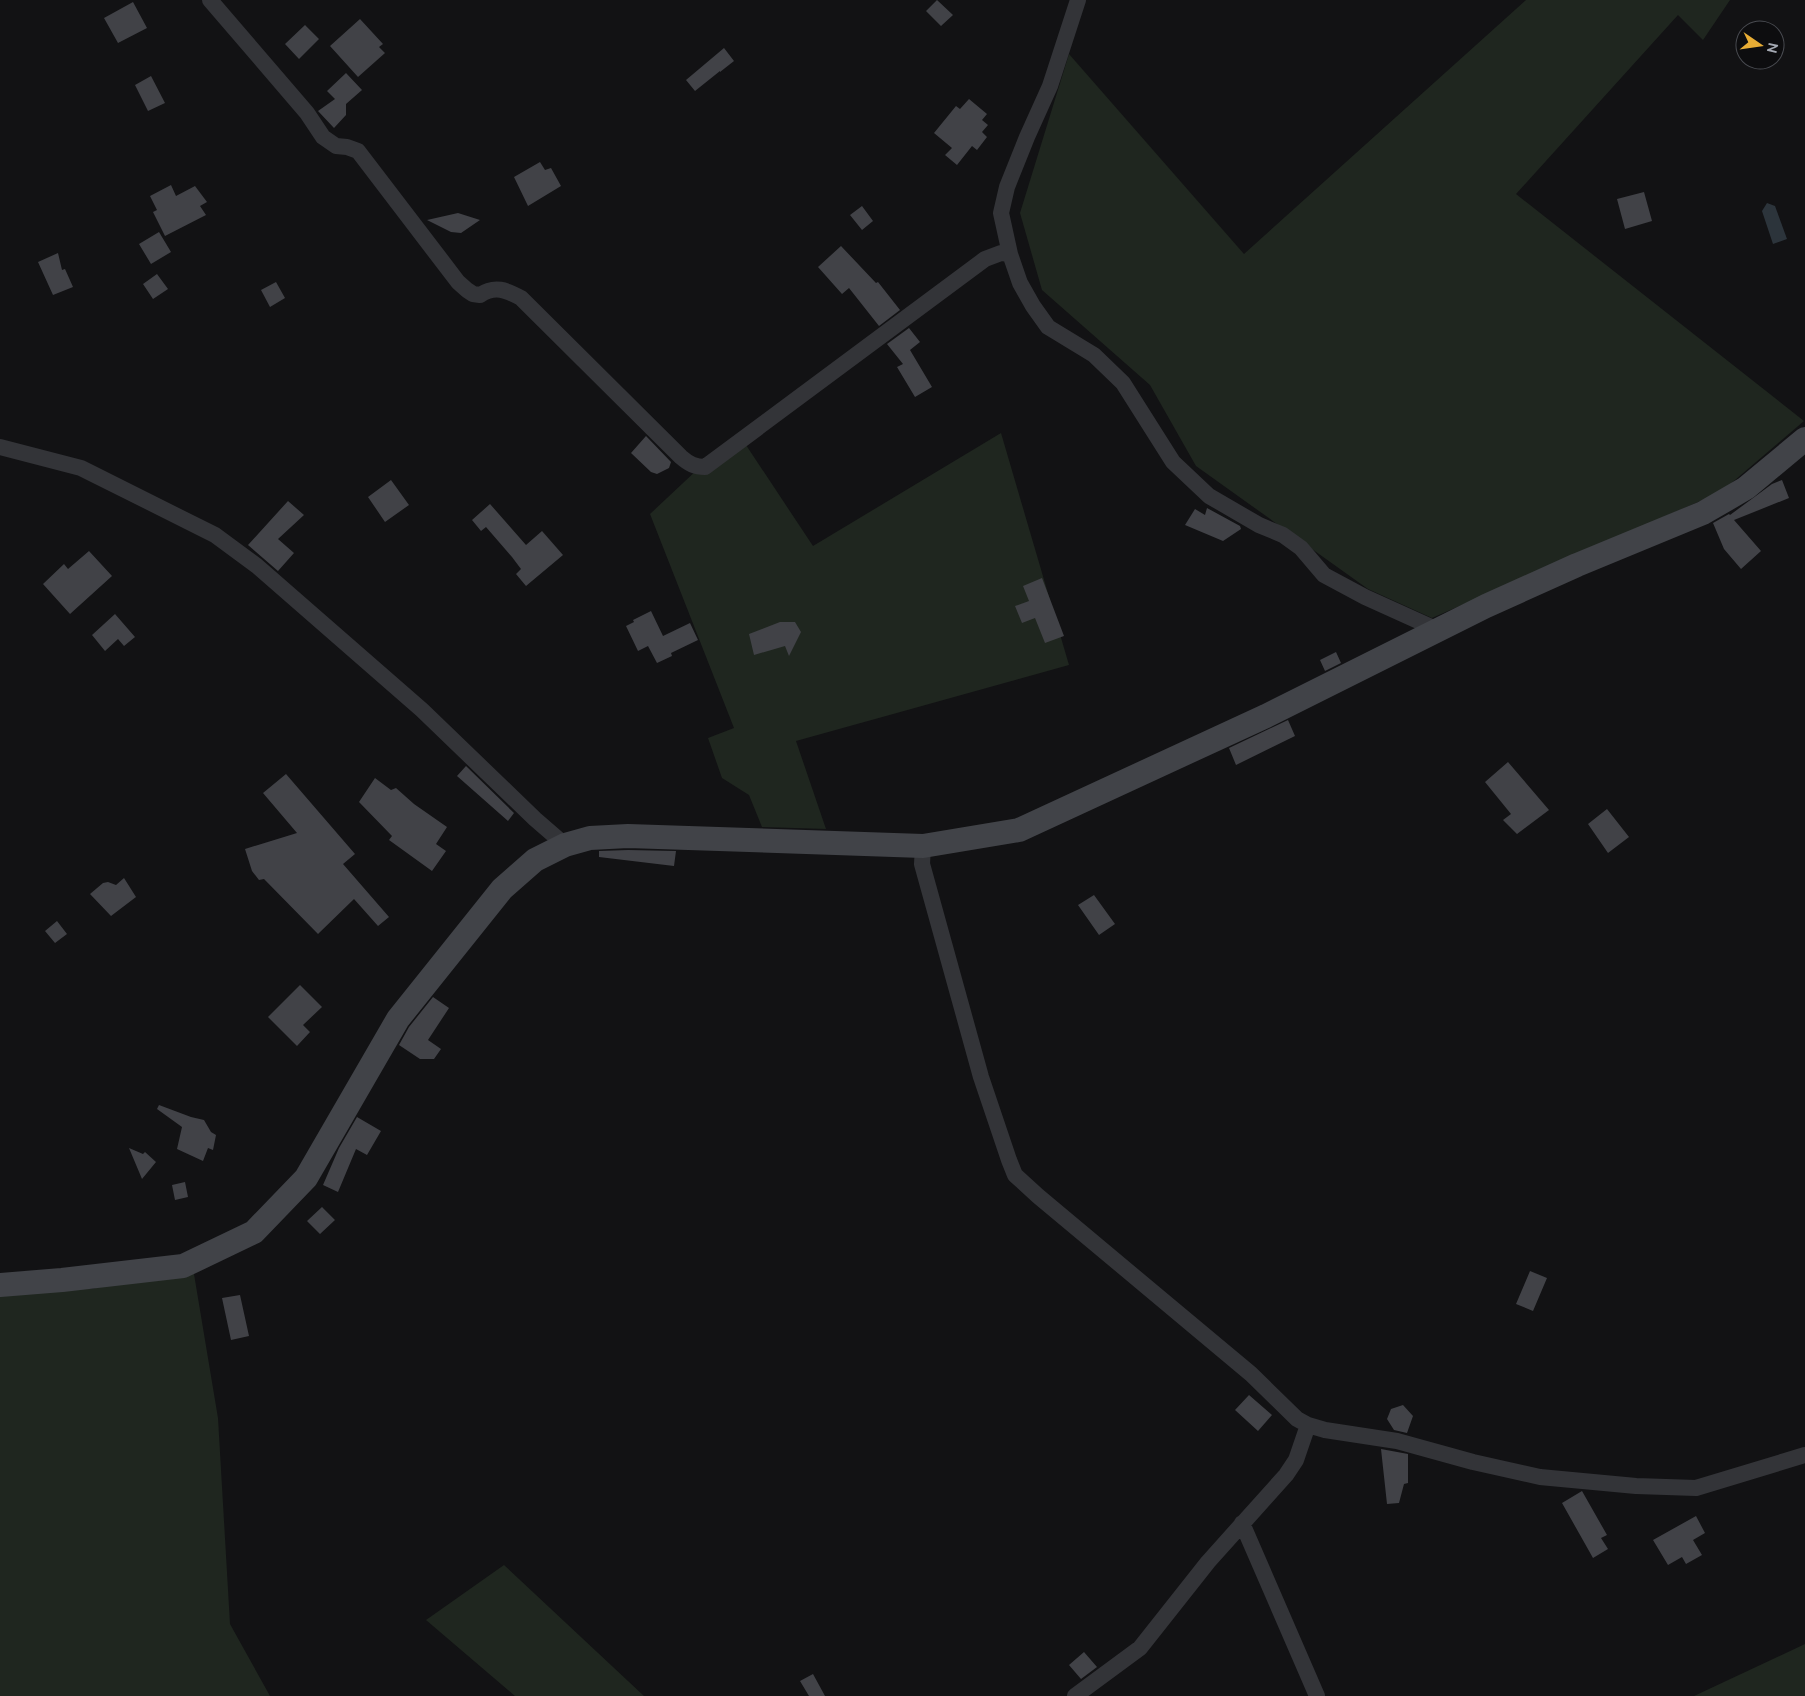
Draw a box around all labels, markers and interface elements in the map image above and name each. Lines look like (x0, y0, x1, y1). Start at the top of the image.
north arrow (1735, 20, 1785, 70)
text: N (1764, 41, 1782, 55)

